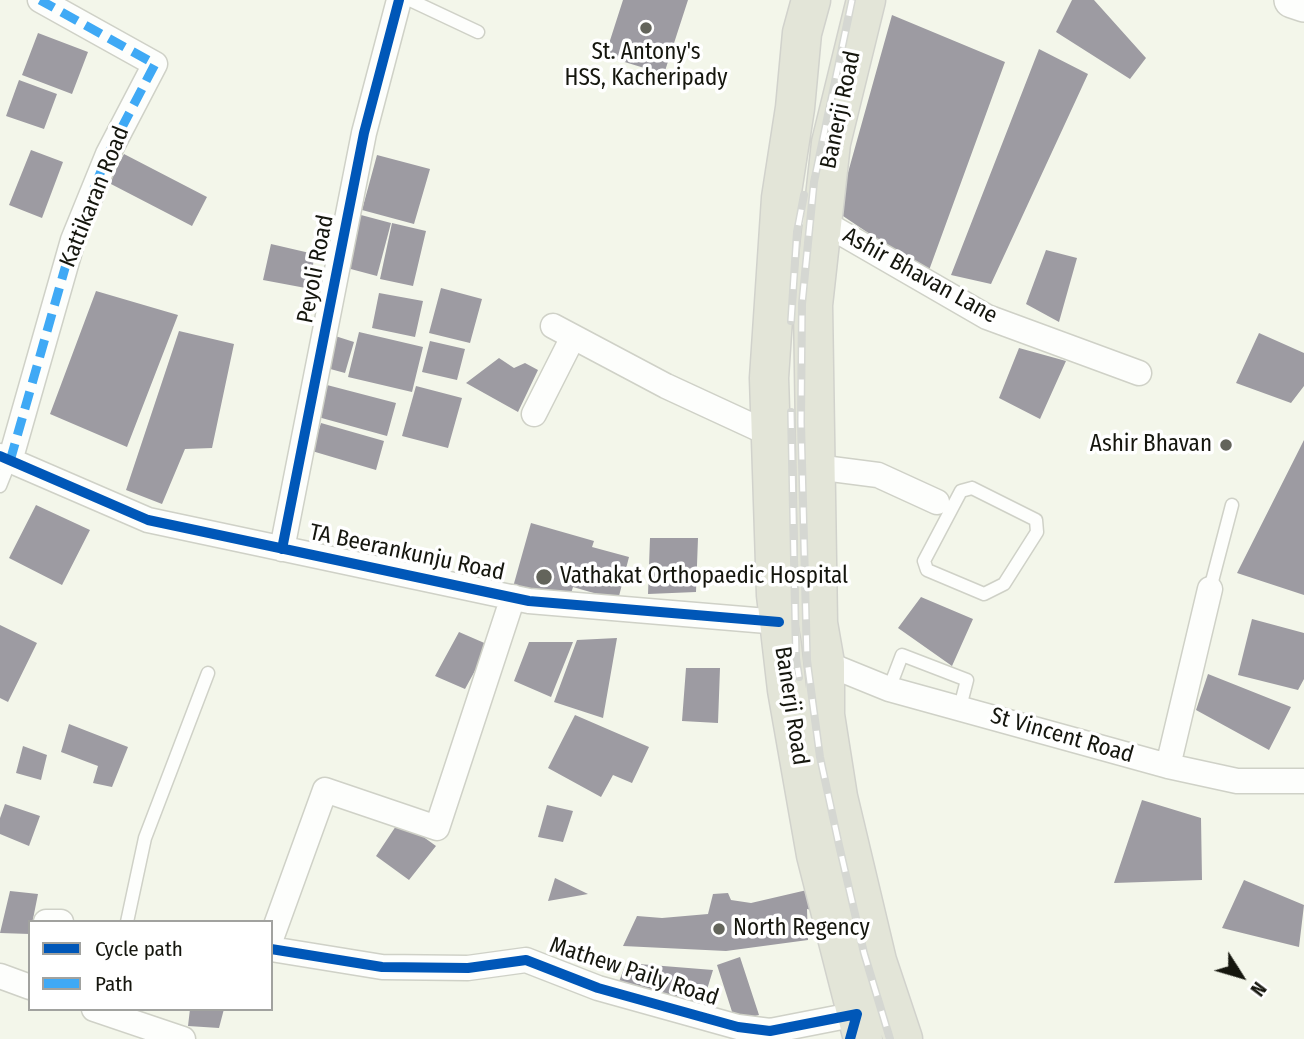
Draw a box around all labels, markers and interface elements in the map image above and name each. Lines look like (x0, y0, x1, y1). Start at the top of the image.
marker: St. Antony's HSS, Kacheripady (638, 20, 654, 36)
place label: St. Antony's HSS, Kacheripady (564, 39, 728, 93)
street label: Banerji Road (815, 49, 867, 171)
street label: Kattikaran Road (54, 123, 136, 271)
street label: Peyoli Road (292, 212, 340, 326)
street label: Ashir Bhavan Lane (838, 222, 1002, 330)
place label: Ashir Bhavan (1090, 431, 1212, 459)
marker: Ashir Bhavan (1218, 437, 1234, 453)
street label: TA Beerankunju Road (307, 519, 507, 587)
place label: Vathakat Orthopaedic Hospital (560, 563, 848, 591)
marker: Vathakat Orthopaedic Hospital (534, 567, 554, 587)
street label: Banerji Road (768, 645, 814, 767)
street label: St Vincent Road (987, 702, 1137, 770)
place label: North Regency (733, 915, 870, 943)
legend (28, 920, 273, 1011)
marker: North Regency (711, 921, 727, 937)
street label: Mathew Paily Road (546, 932, 722, 1012)
text: Cycle path (95, 936, 183, 962)
north arrow (1206, 941, 1276, 1011)
text: Path (95, 971, 133, 997)
text: N (1246, 977, 1271, 1000)

